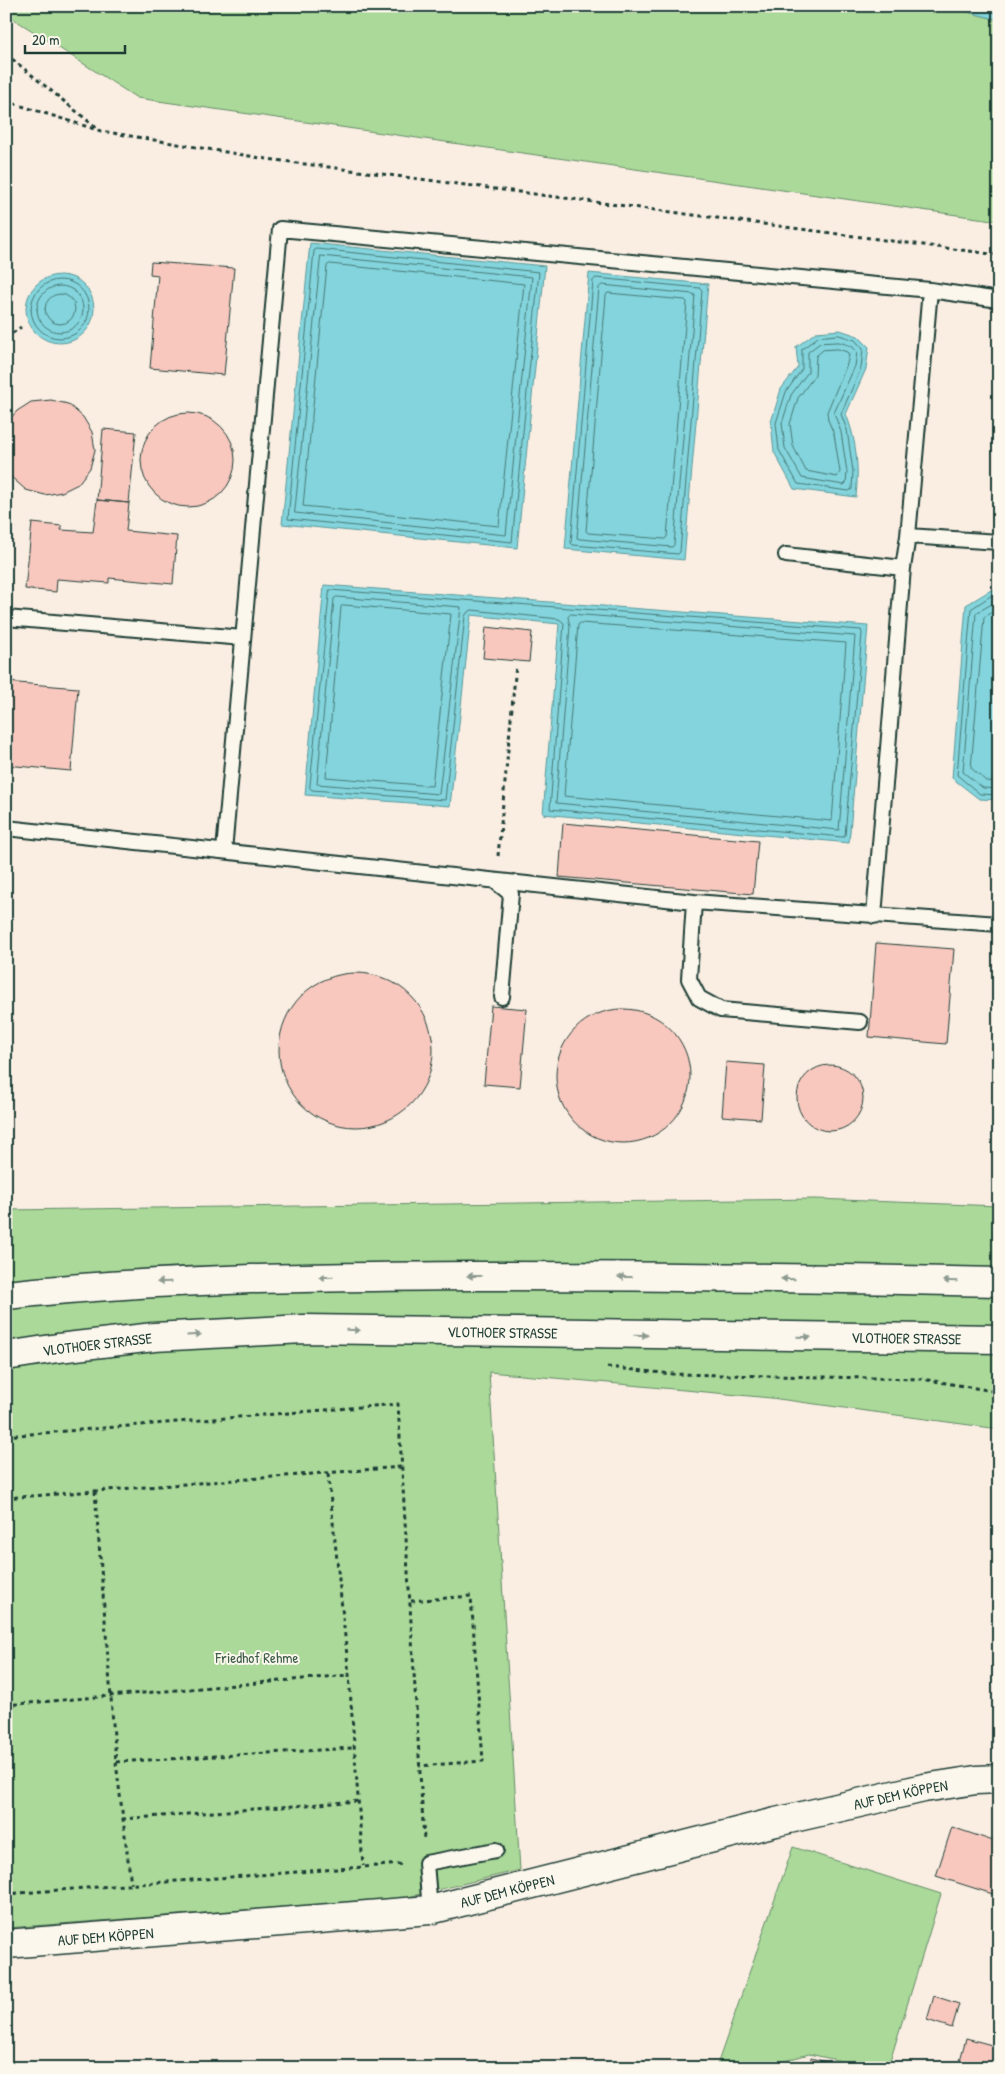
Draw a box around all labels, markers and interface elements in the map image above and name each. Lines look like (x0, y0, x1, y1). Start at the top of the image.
scale bar (25, 22, 125, 54)
text: 20 m (32, 29, 59, 50)
one-way arrow (466, 1272, 482, 1280)
one-way arrow (617, 1273, 633, 1281)
one-way arrow (318, 1274, 334, 1282)
one-way arrow (779, 1275, 795, 1283)
one-way arrow (942, 1277, 958, 1285)
one-way arrow (156, 1279, 172, 1287)
street label: VLOTHOER STRASSE (447, 1321, 558, 1343)
one-way arrow (345, 1326, 361, 1334)
street label: VLOTHOER STRASSE (851, 1326, 962, 1349)
street label: VLOTHOER STRASSE (41, 1327, 153, 1361)
one-way arrow (186, 1331, 202, 1339)
one-way arrow (633, 1331, 649, 1339)
one-way arrow (796, 1333, 812, 1341)
park label: Friedhof Rehme (214, 1647, 299, 1668)
street label: AUF DEM KÖPPEN (851, 1774, 949, 1814)
street label: AUF DEM KÖPPEN (458, 1868, 556, 1912)
street label: AUF DEM KÖPPEN (57, 1922, 154, 1950)

